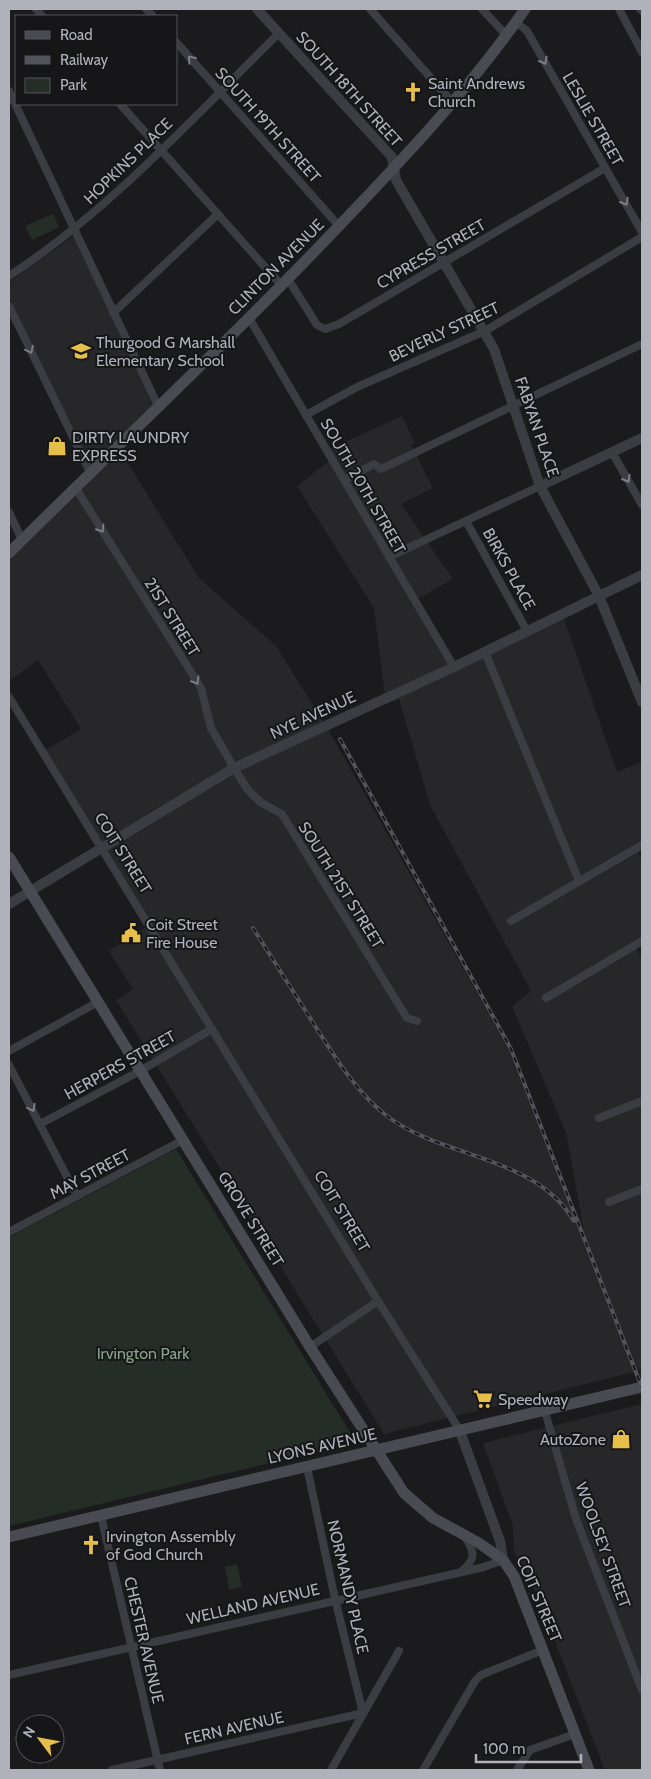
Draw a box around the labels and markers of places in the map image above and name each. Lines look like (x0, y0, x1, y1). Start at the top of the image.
place label: Saint Andrews Church (428, 74, 526, 111)
church icon: Saint Andrews Church (402, 81, 424, 103)
place label: Thurgood G Marshall Elementary School (96, 333, 235, 370)
school or university icon: Thurgood G Marshall Elementary School (70, 340, 92, 362)
place label: DIRTY LAUNDRY EXPRESS (72, 428, 190, 465)
shop icon: DIRTY LAUNDRY EXPRESS (46, 435, 68, 457)
place label: Coit Street Fire House (146, 915, 219, 952)
public building icon: Coit Street Fire House (120, 922, 142, 944)
supermarket icon: Speedway (472, 1388, 494, 1410)
place label: Speedway (498, 1390, 568, 1409)
shop icon: AutoZone (610, 1428, 632, 1450)
place label: AutoZone (540, 1430, 606, 1449)
place label: Irvington Assembly of God Church (106, 1527, 236, 1564)
church icon: Irvington Assembly of God Church (80, 1534, 102, 1556)

